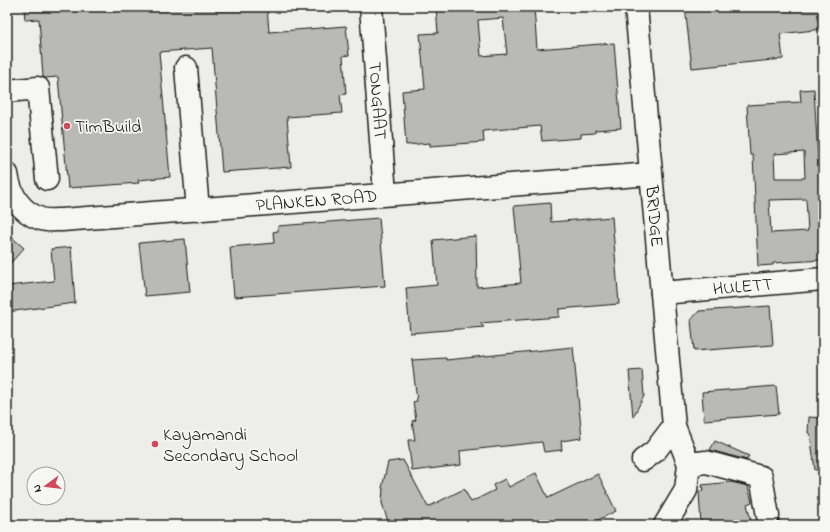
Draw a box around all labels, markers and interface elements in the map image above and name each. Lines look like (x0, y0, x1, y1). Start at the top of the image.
street label: TONGAAT (360, 61, 392, 141)
place label: TimBuild (75, 115, 141, 141)
marker: TimBuild (62, 121, 72, 131)
street label: BRIDGE (637, 183, 669, 248)
street label: PLANKEN ROAD (255, 184, 379, 220)
street label: HULETT (712, 272, 774, 304)
place label: Kayamandi Secondary School (163, 423, 298, 470)
marker: Kayamandi Secondary School (150, 439, 160, 449)
north arrow (26, 466, 66, 506)
text: N (29, 483, 46, 494)

